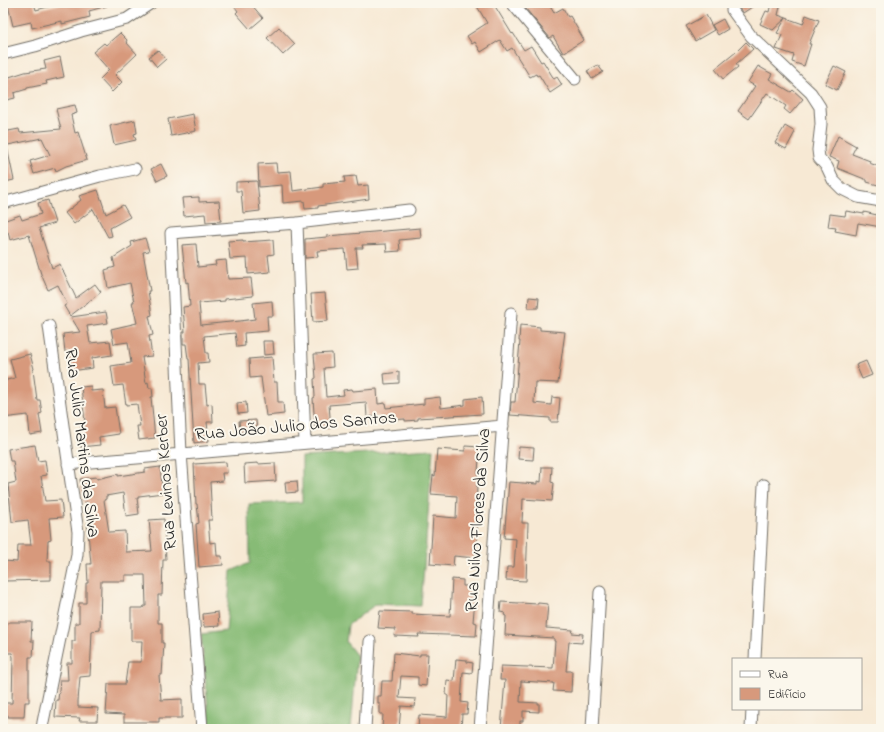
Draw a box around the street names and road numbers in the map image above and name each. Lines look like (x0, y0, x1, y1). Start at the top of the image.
street label: Rua Julio Martins da Silva (56, 347, 106, 539)
street label: Rua João Julio dos Santos (194, 405, 398, 449)
street label: Rua Levinos Kerber (149, 412, 185, 551)
street label: Rua Nilvo Flores da Silva (460, 427, 498, 613)

